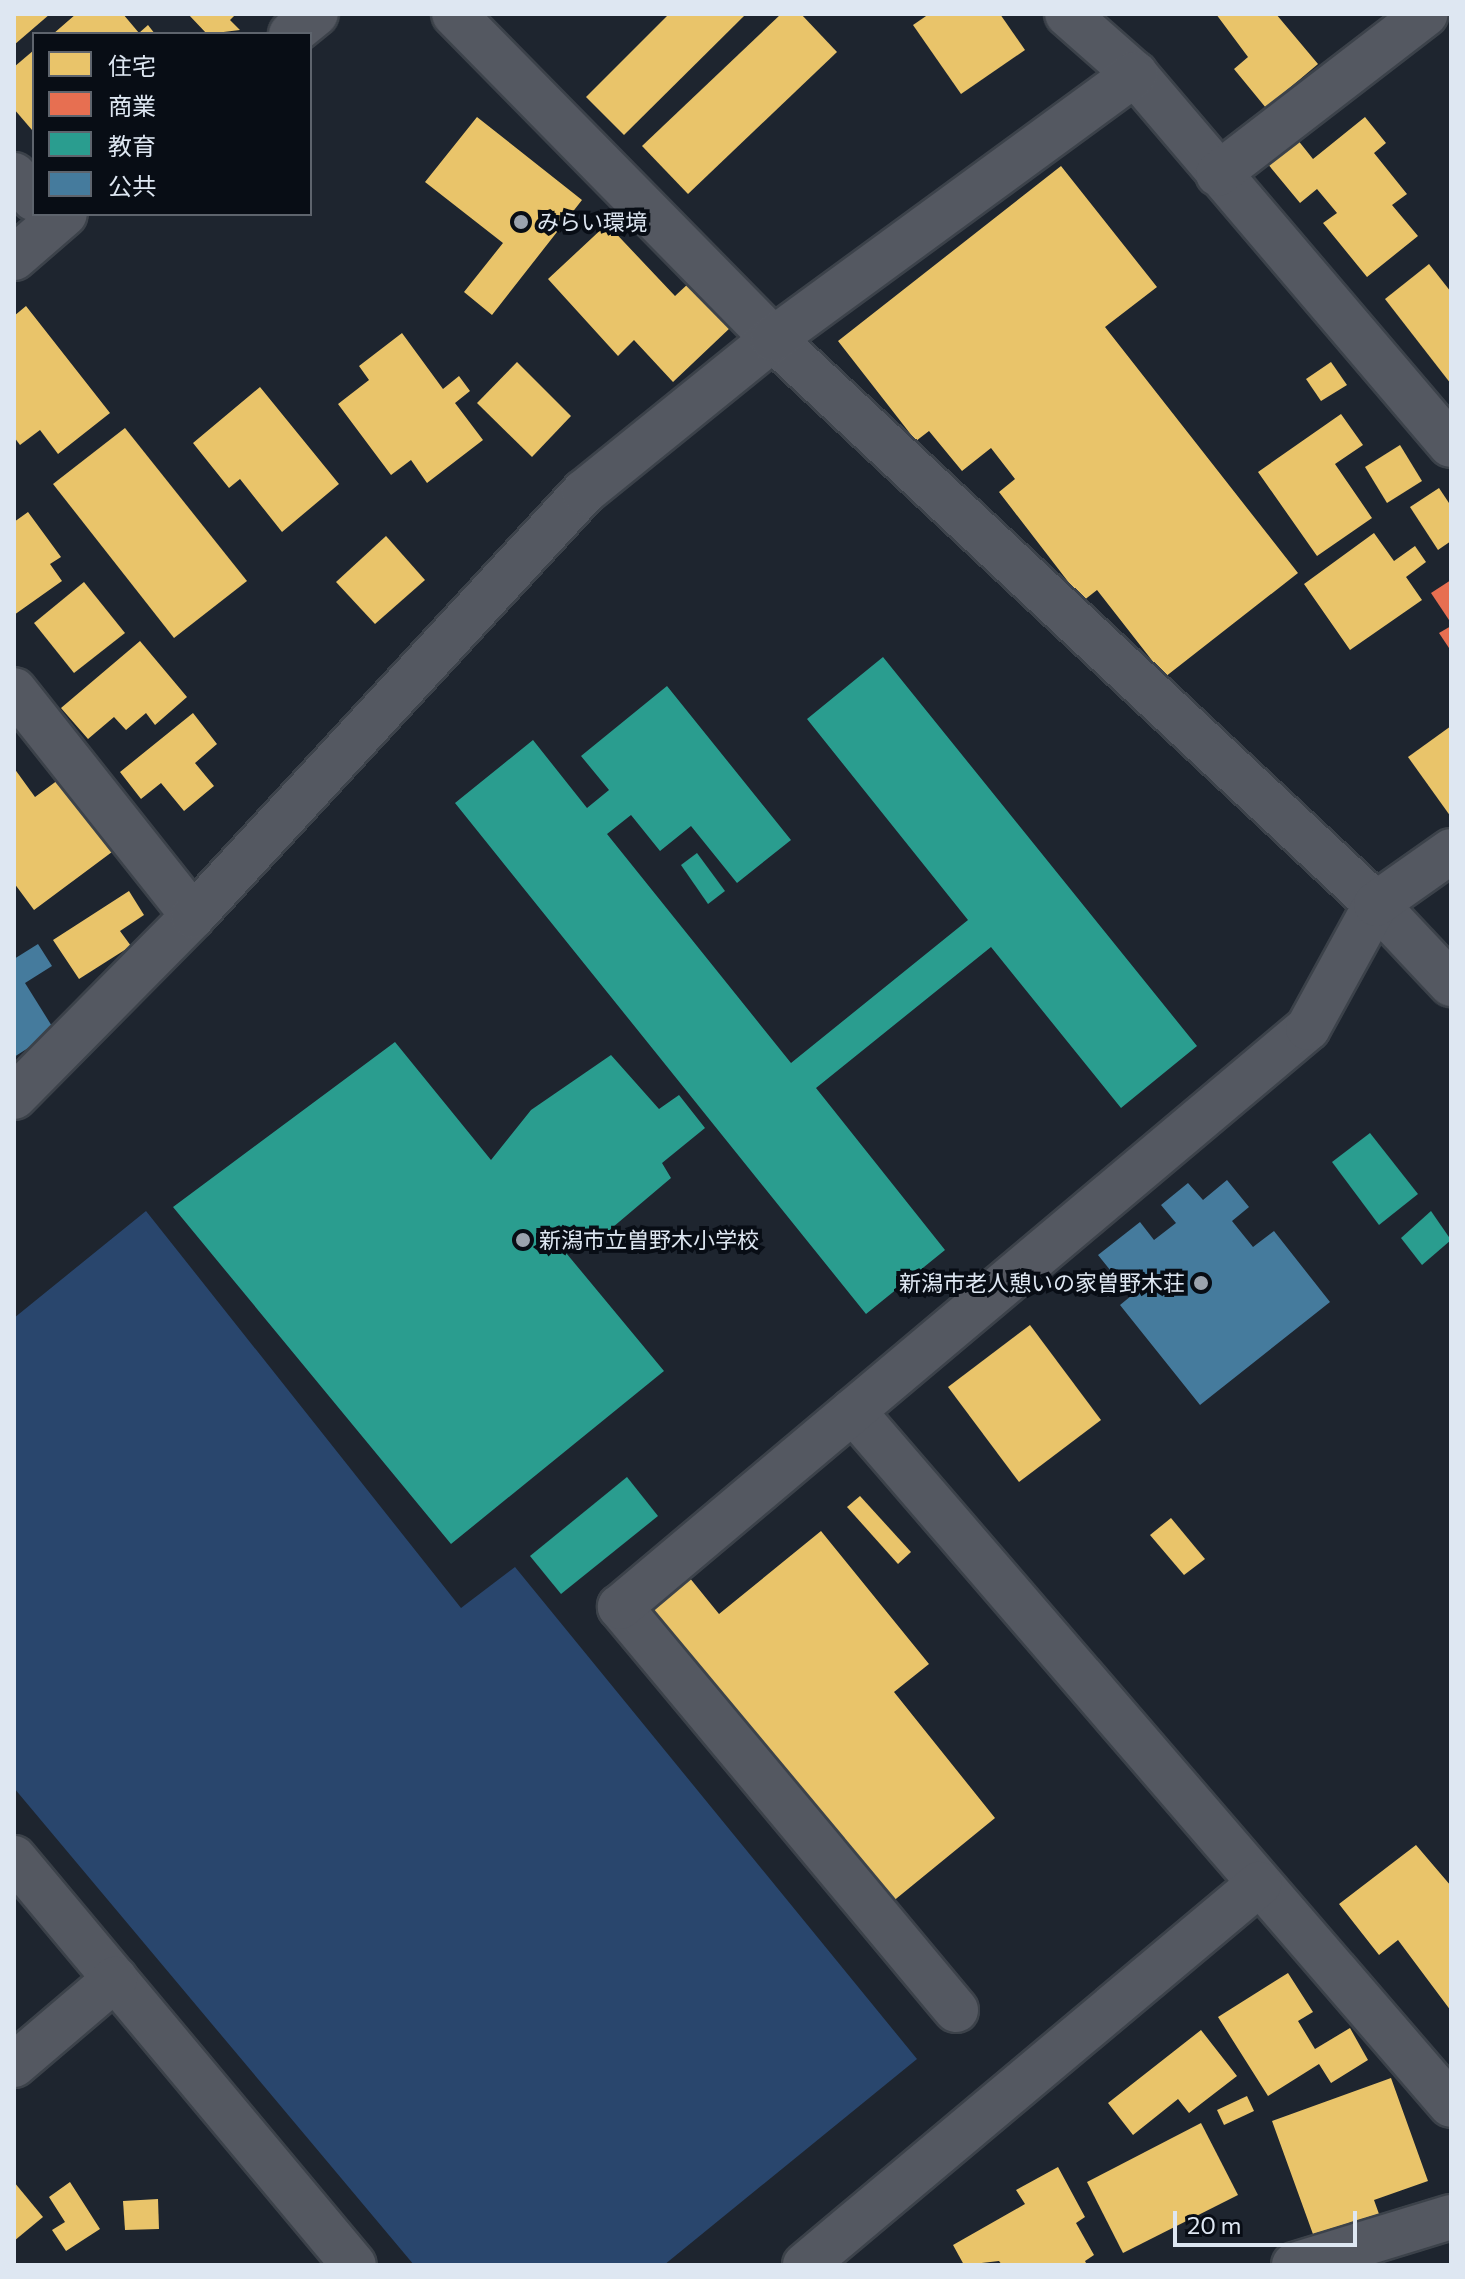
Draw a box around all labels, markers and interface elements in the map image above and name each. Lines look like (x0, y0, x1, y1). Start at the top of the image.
legend (32, 32, 312, 216)
text: 住宅 (108, 51, 156, 80)
text: 商業 (108, 91, 156, 120)
text: 教育 (108, 131, 156, 160)
text: 公共 (108, 171, 156, 200)
place label: みらい環境 (537, 209, 647, 235)
marker: みらい環境 (512, 213, 530, 231)
place label: 新潟市立曽野木小学校 (539, 1227, 759, 1253)
marker: 新潟市立曽野木小学校 (514, 1231, 532, 1249)
place label: 新潟市老人憩いの家曽野木荘 (899, 1270, 1185, 1296)
marker: 新潟市老人憩いの家曽野木荘 (1192, 1274, 1210, 1292)
scale bar (1177, 2195, 1361, 2245)
text: 20 m (1187, 2210, 1241, 2239)

